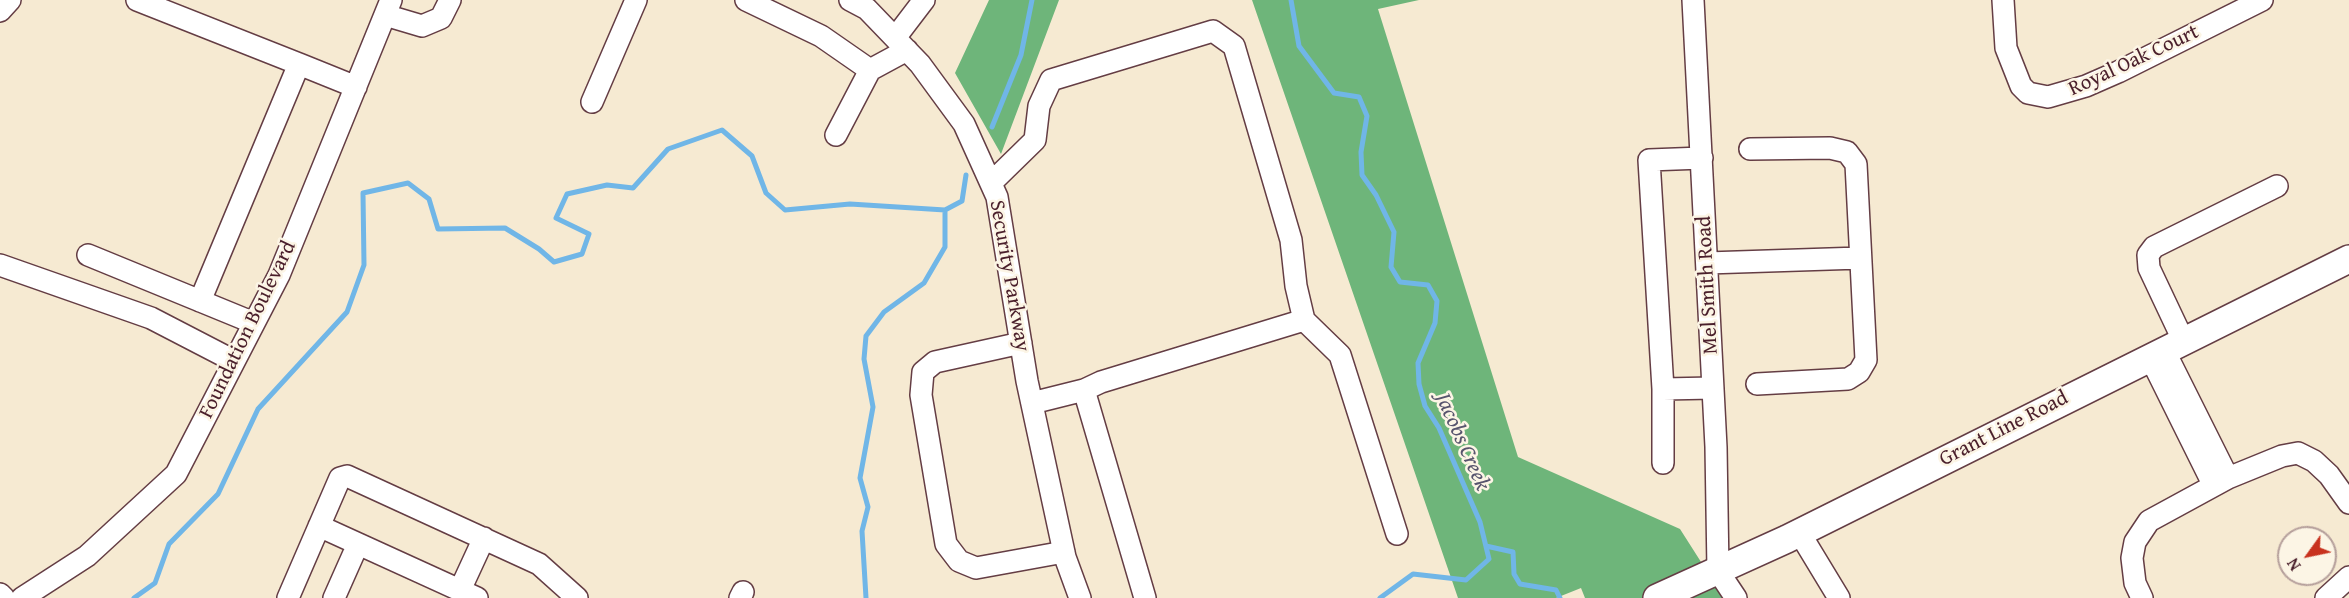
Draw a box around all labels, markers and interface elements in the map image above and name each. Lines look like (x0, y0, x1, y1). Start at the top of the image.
street label: Royal Oak Court (2065, 20, 2203, 102)
street label: Security Parkway (983, 198, 1035, 354)
street label: Mel Smith Road (1692, 215, 1724, 355)
street label: Foundation Boulevard (194, 237, 302, 423)
street label: Grant Line Road (1935, 386, 2073, 472)
water label: Jacobs Creek (1429, 389, 1495, 495)
north arrow (2277, 526, 2337, 586)
text: N (2281, 554, 2307, 576)

